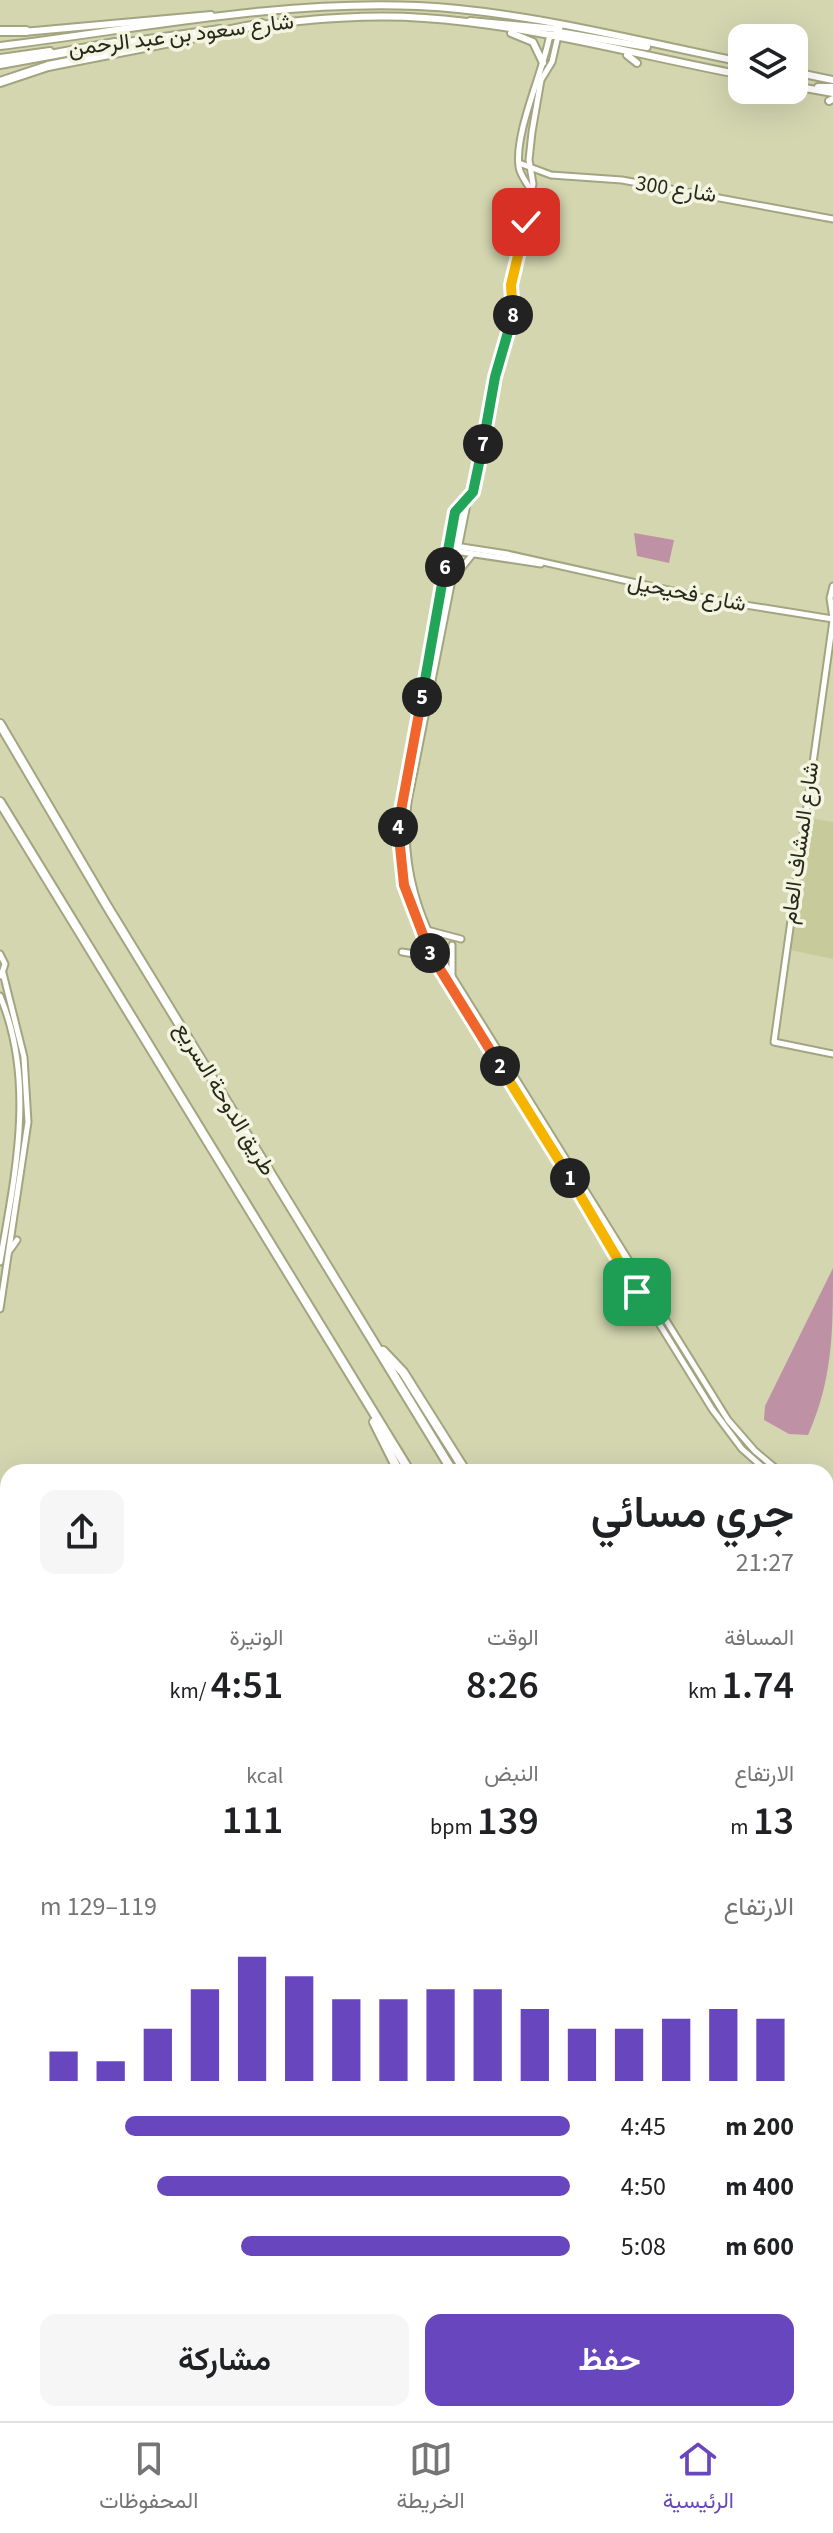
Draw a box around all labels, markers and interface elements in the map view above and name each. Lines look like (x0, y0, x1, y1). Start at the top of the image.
street label: شارع سعود بن عبد الرحمن (67, 5, 295, 65)
map controls (728, 24, 808, 104)
button: layers (728, 24, 808, 104)
street label: شارع 300 (633, 167, 719, 211)
pin (492, 188, 560, 256)
icon: check (504, 200, 548, 244)
pin: 8 (493, 295, 533, 335)
text: 8 (507, 299, 519, 331)
pin: 7 (463, 424, 503, 464)
text: 7 (477, 428, 489, 460)
pin: 6 (425, 547, 465, 587)
text: 6 (439, 551, 451, 583)
street label: شارع فحيحيل (625, 566, 749, 620)
pin: 5 (402, 677, 442, 717)
text: 5 (416, 681, 428, 713)
street label: شارع المشاف العام (773, 760, 827, 926)
pin: 4 (378, 807, 418, 847)
text: 4 (392, 811, 404, 843)
pin: 3 (410, 933, 450, 973)
text: 3 (424, 937, 436, 969)
street label: طريق الدوحة السريع (166, 1016, 284, 1182)
pin: 2 (480, 1046, 520, 1086)
text: 2 (494, 1050, 506, 1082)
pin: 1 (550, 1158, 590, 1198)
text: 1 (564, 1162, 576, 1194)
pin (603, 1258, 671, 1326)
icon: arrive (615, 1270, 659, 1314)
text: جري مسائي (591, 1482, 794, 1545)
button: share (40, 1490, 124, 1574)
text: 21:27 (736, 1544, 794, 1581)
text: الوتيرة (230, 1622, 283, 1654)
text: الوقت (487, 1622, 539, 1654)
text: المسافة (724, 1622, 794, 1654)
text: 4:51 (211, 1657, 283, 1714)
text: 8:26 (466, 1657, 539, 1714)
text: 1.74 (721, 1657, 794, 1714)
text: /km (170, 1675, 211, 1707)
text: km (688, 1675, 721, 1707)
text: النبض (484, 1758, 539, 1790)
text: الارتفاع (734, 1758, 794, 1790)
text: kcal (246, 1760, 283, 1792)
text: 111 (222, 1792, 283, 1849)
text: 139 (477, 1793, 539, 1850)
text: 13 (753, 1793, 794, 1850)
text: bpm (430, 1811, 477, 1843)
text: m (730, 1811, 753, 1843)
text: 119–129 m (40, 1888, 157, 1925)
text: الارتفاع (723, 1888, 794, 1925)
text: 4:45 (621, 2108, 666, 2145)
text: 200 m (725, 2108, 794, 2145)
text: 4:50 (621, 2168, 666, 2205)
text: 400 m (725, 2168, 794, 2205)
text: 5:08 (621, 2228, 666, 2265)
text: 600 m (725, 2228, 794, 2265)
button: مشاركة (40, 2314, 409, 2406)
button: حفظ (425, 2314, 794, 2406)
tab: المحفوظات (99, 2437, 198, 2520)
tab: الخريطة (396, 2437, 465, 2520)
tab: الرئيسية (663, 2437, 734, 2520)

